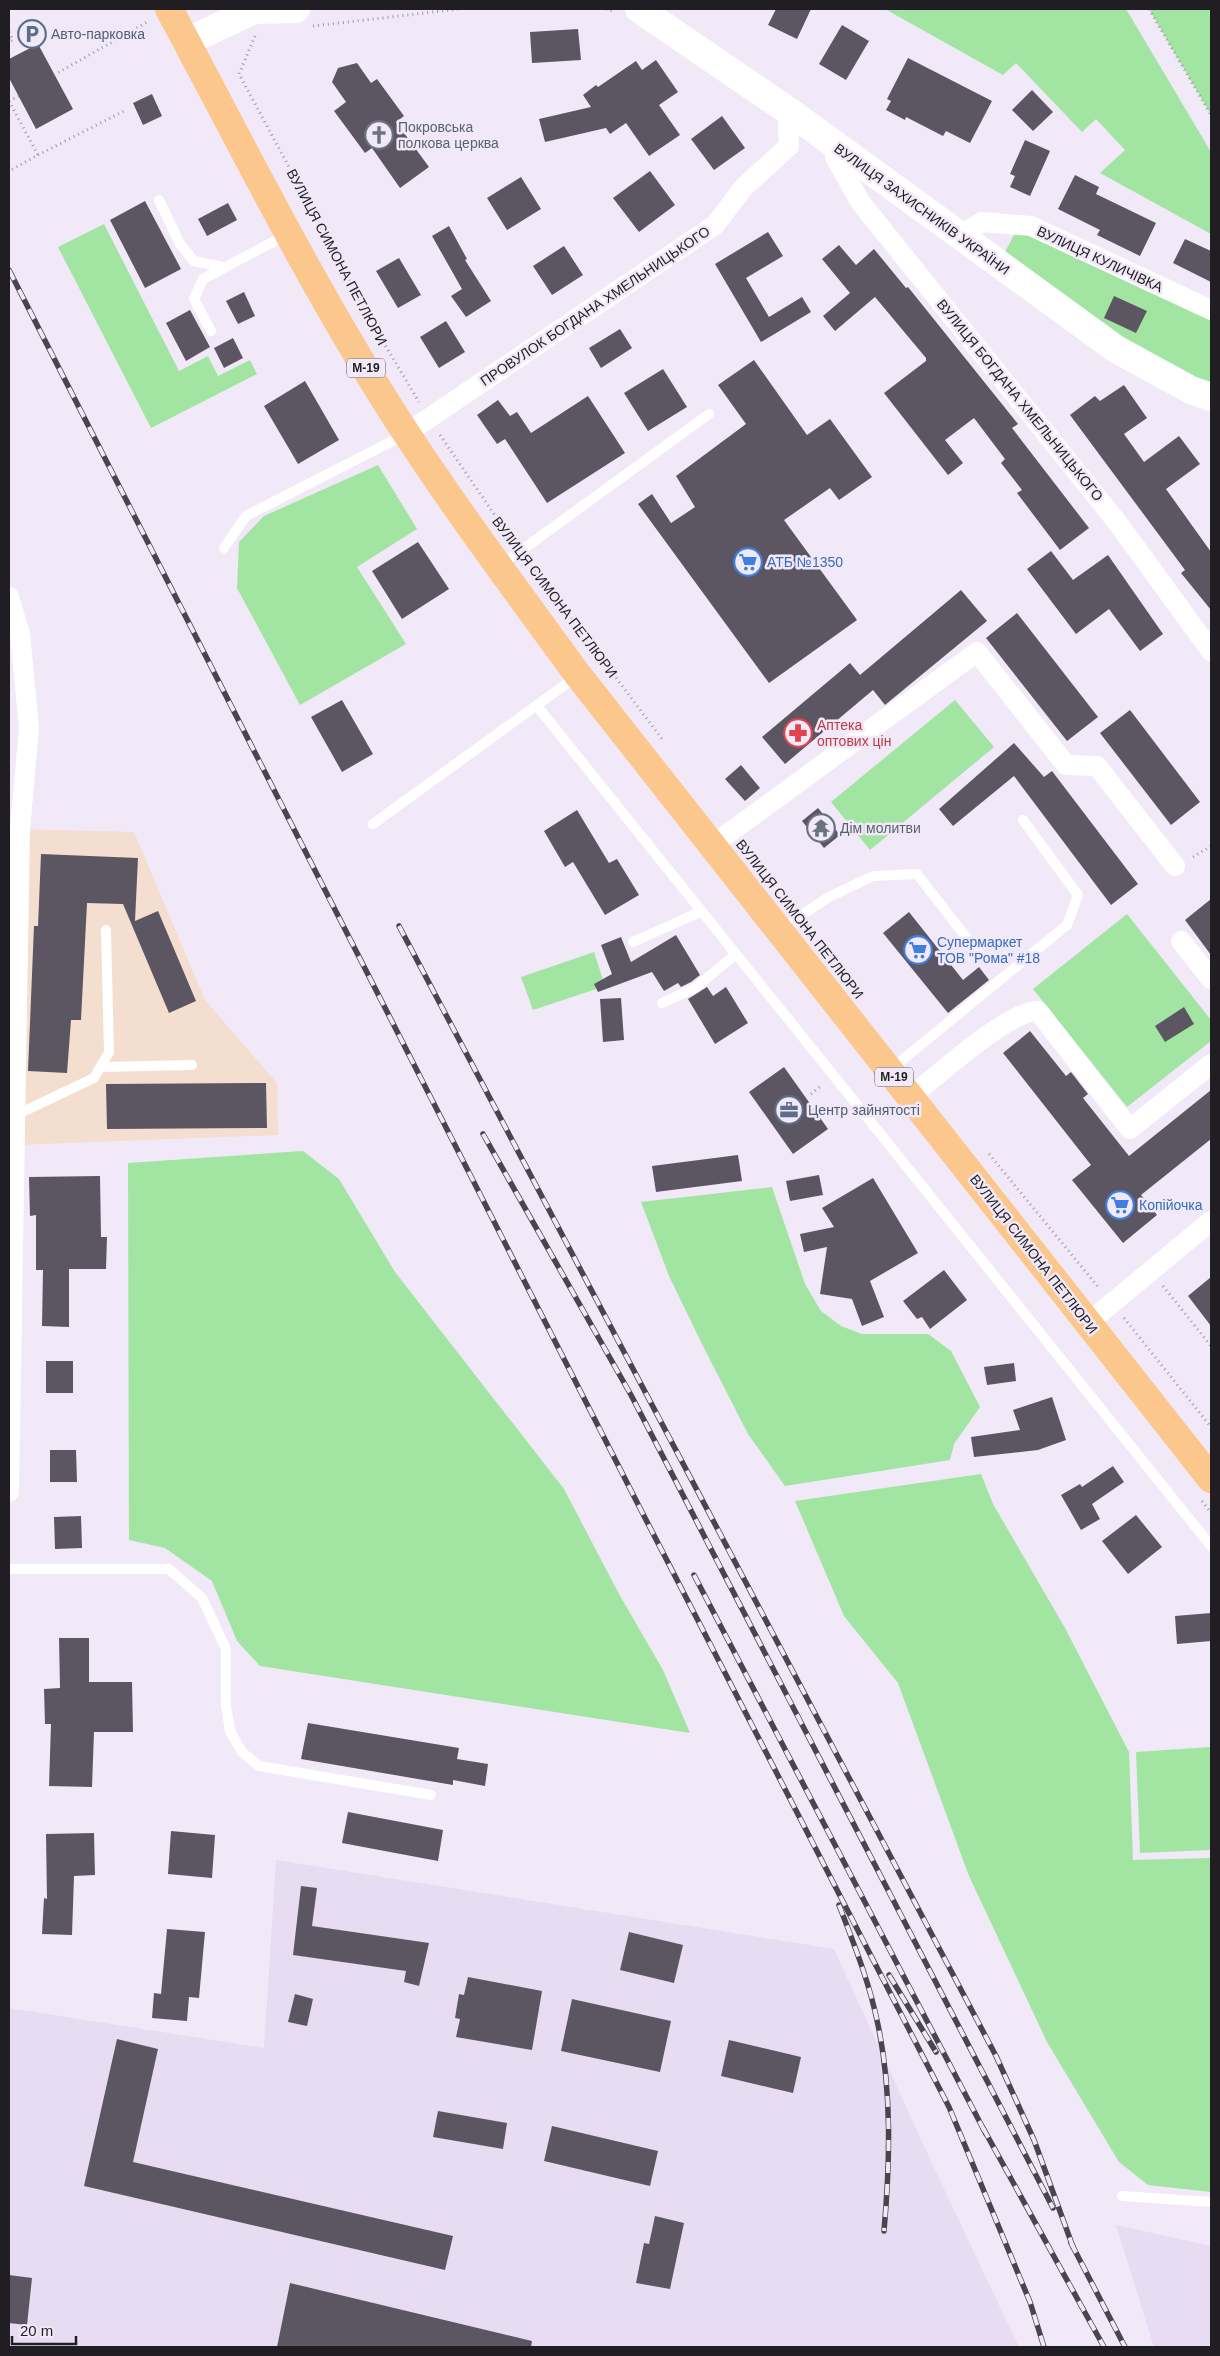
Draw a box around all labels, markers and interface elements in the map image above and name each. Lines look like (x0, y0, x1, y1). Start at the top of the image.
parking icon: Авто-парковка (17, 19, 47, 49)
place label: Авто-парковка (51, 26, 145, 42)
place label: Покровська полкова церква (398, 119, 499, 151)
church icon: Покровська полкова церква (364, 120, 394, 150)
street label: ВУЛИЦЯ ЗАХИСНИКІВ УКРАЇНИ (831, 140, 1013, 278)
street label: ВУЛИЦЯ СИМОНА ПЕТЛЮРИ (284, 166, 390, 348)
street label: ПРОВУЛОК БОГДАНА ХМЕЛЬНИЦЬКОГО (477, 223, 713, 389)
street label: ВУЛИЦЯ КУЛИЧІВКА (1035, 223, 1166, 295)
street label: ВУЛИЦЯ БОГДАНА ХМЕЛЬНИЦЬКОГО (934, 296, 1106, 504)
road number: М-19 (347, 358, 385, 378)
street label: ВУЛИЦЯ СИМОНА ПЕТЛЮРИ (489, 513, 621, 681)
supermarket icon: АТБ №1350 (733, 547, 763, 577)
place label: АТБ №1350 (767, 554, 843, 570)
place label: Аптека оптових цін (817, 717, 891, 749)
pharmacy icon: Аптека оптових цін (783, 718, 813, 748)
temple icon: Дім молитви (806, 813, 836, 843)
place label: Дім молитви (840, 820, 921, 836)
street label: ВУЛИЦЯ СИМОНА ПЕТЛЮРИ (733, 836, 867, 1002)
place label: Супермаркет ТОВ "Рома" #18 (937, 934, 1040, 966)
supermarket icon: Супермаркет ТОВ "Рома" #18 (903, 935, 933, 965)
road number: М-19 (875, 1068, 913, 1086)
office icon: Центр зайнятості (774, 1095, 804, 1125)
place label: Центр зайнятості (808, 1102, 920, 1118)
street label: ВУЛИЦЯ СИМОНА ПЕТЛЮРИ (967, 1171, 1101, 1337)
supermarket icon: Копійочка (1105, 1190, 1135, 1220)
place label: Копійочка (1139, 1197, 1203, 1213)
scale bar (12, 2314, 76, 2346)
text: 20 m (20, 2322, 53, 2339)

